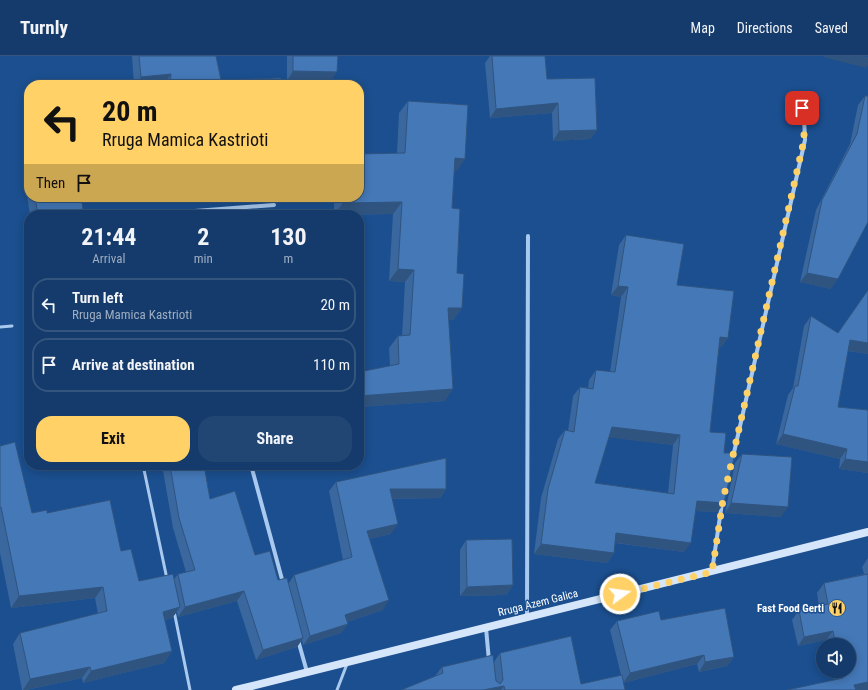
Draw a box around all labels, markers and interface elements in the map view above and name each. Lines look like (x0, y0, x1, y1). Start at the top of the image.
text: Turnly (20, 16, 68, 39)
text: Map (691, 20, 715, 36)
text: Directions (737, 20, 793, 36)
text: Saved (815, 20, 848, 36)
pin (785, 91, 819, 125)
text: 20 m (102, 95, 158, 128)
icon: left (36, 96, 88, 148)
icon: arrive (791, 97, 813, 119)
text: Rruga Mamica Kastrioti (102, 129, 268, 150)
icon: arrive (73, 172, 95, 194)
text: Then (36, 174, 65, 192)
text: 21:44 (81, 223, 136, 251)
text: 2 (197, 223, 209, 251)
text: 130 (270, 223, 307, 251)
text: Arrival (92, 251, 125, 266)
text: min (194, 251, 213, 266)
text: m (284, 251, 293, 266)
text: Turn left (72, 289, 123, 307)
icon: left (38, 294, 60, 316)
text: 20 m (320, 296, 350, 314)
text: Rruga Mamica Kastrioti (72, 307, 192, 322)
icon: arrive (38, 354, 60, 376)
text: Arrive at destination (72, 356, 195, 374)
text: 110 m (313, 356, 350, 374)
button: Exit (36, 416, 190, 462)
button: Share (198, 416, 352, 462)
position arrow (599, 573, 641, 615)
street label: Rruga Azem Galica (497, 587, 579, 619)
restaurant icon: Fast Food Gerti (827, 598, 847, 618)
place label: Fast Food Gerti (757, 602, 824, 615)
map controls (816, 638, 856, 678)
button: sound (816, 638, 856, 678)

